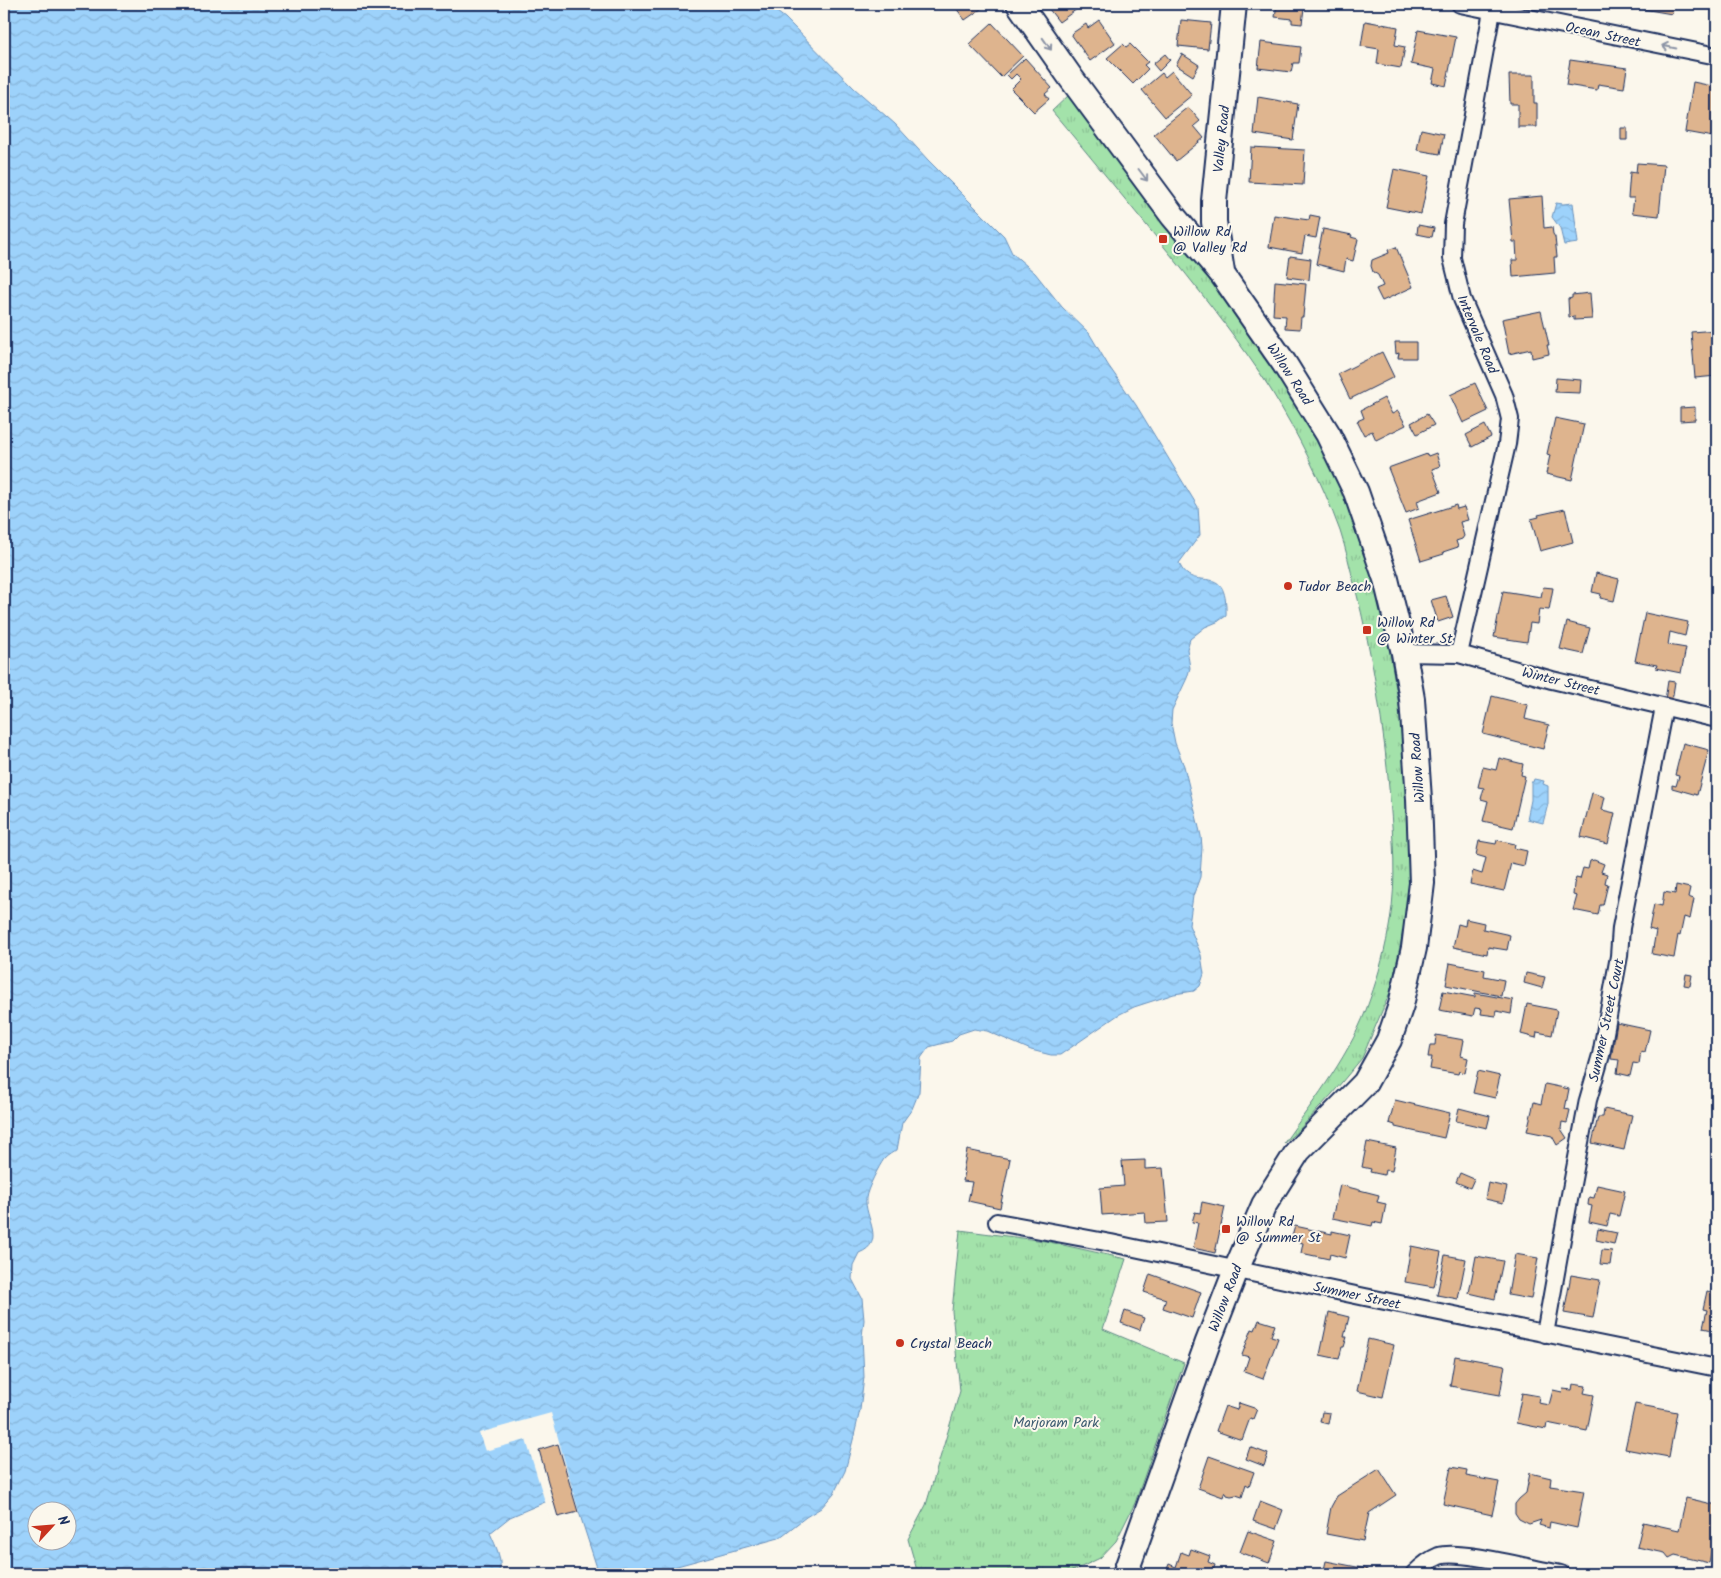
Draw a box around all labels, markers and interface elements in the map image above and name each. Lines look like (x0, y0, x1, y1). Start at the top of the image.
street label: Ocean Street (1563, 16, 1643, 54)
one-way arrow (1042, 36, 1052, 50)
one-way arrow (1662, 42, 1678, 51)
street label: Valley Road (1208, 103, 1237, 174)
one-way arrow (1138, 168, 1148, 182)
place label: Willow Rd @ Valley Rd (1173, 221, 1248, 259)
marker: Willow Rd @ Valley Rd (1157, 233, 1169, 245)
street label: Intervale Road (1451, 291, 1504, 378)
street label: Willow Road (1261, 339, 1318, 411)
place label: Tudor Beach (1298, 576, 1371, 598)
marker: Tudor Beach (1282, 580, 1294, 592)
place label: Willow Rd @ Winter St (1377, 612, 1453, 650)
marker: Willow Rd @ Winter St (1361, 624, 1373, 636)
street label: Winter Street (1520, 662, 1602, 702)
street label: Willow Road (1404, 731, 1431, 804)
street label: Summer Street Court (1583, 956, 1631, 1084)
place label: Willow Rd @ Summer St (1236, 1211, 1322, 1249)
marker: Willow Rd @ Summer St (1220, 1223, 1232, 1235)
street label: Willow Road (1203, 1261, 1249, 1335)
street label: Summer Street (1311, 1276, 1403, 1316)
place label: Crystal Beach (910, 1333, 992, 1355)
marker: Crystal Beach (894, 1337, 906, 1349)
park label: Marjoram Park (1013, 1412, 1099, 1434)
north arrow (28, 1500, 78, 1550)
text: N (51, 1512, 75, 1530)

